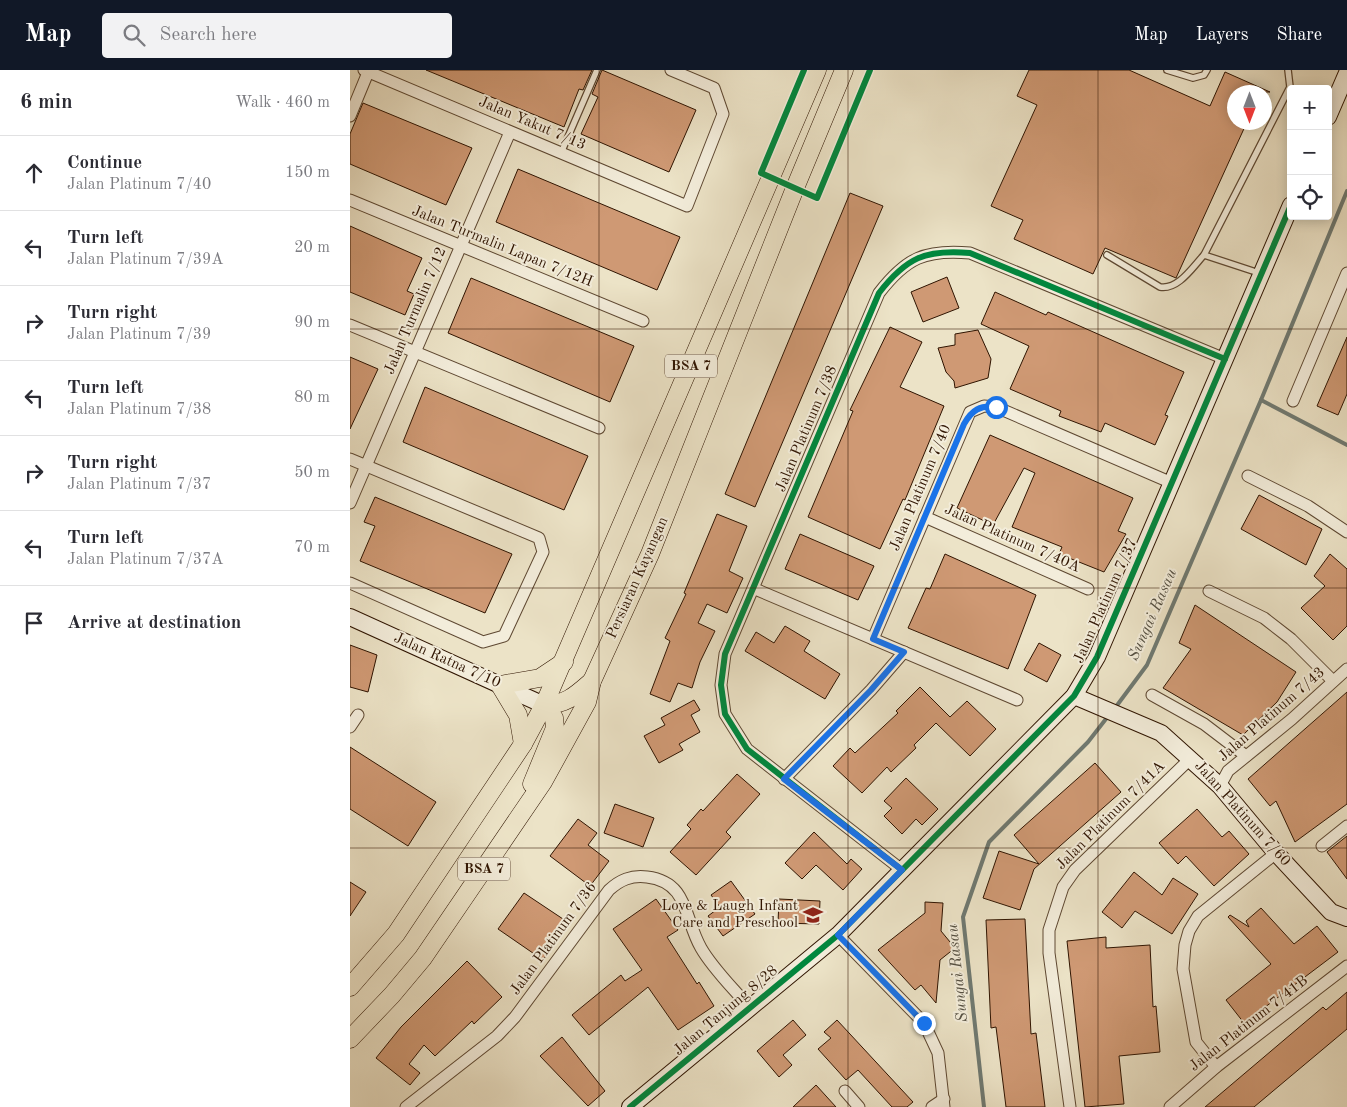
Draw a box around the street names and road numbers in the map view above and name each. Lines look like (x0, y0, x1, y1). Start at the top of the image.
street label: Jalan Yakut 7/13 (476, 95, 588, 153)
street label: Jalan Turmalin Lapan 7/12H (409, 204, 595, 290)
street label: Jalan Turmalin 7/12 (382, 245, 450, 377)
road number: BSA 7 (665, 354, 717, 378)
street label: Jalan Platinum 7/38 (774, 364, 840, 494)
street label: Jalan Platinum 7/40 (888, 423, 954, 553)
street label: Jalan Platinum 7/40A (942, 502, 1083, 576)
street label: Persiaran Kayangan (604, 515, 672, 641)
street label: Jalan Platinum 7/37 (1072, 536, 1140, 666)
street label: Jalan Ratna 7/10 (391, 631, 503, 691)
street label: Jalan Platinum 7/43 (1216, 665, 1328, 765)
street label: Jalan Platinum 7/41A (1054, 758, 1169, 873)
street label: Jalan Platinum 7/60 (1191, 759, 1293, 869)
road number: BSA 7 (458, 858, 510, 881)
street label: Jalan Platinum 7/36 (508, 880, 600, 998)
street label: Jalan Tanjung 8/28 (671, 963, 781, 1059)
street label: Jalan Platinum 7/41B (1187, 973, 1311, 1075)

